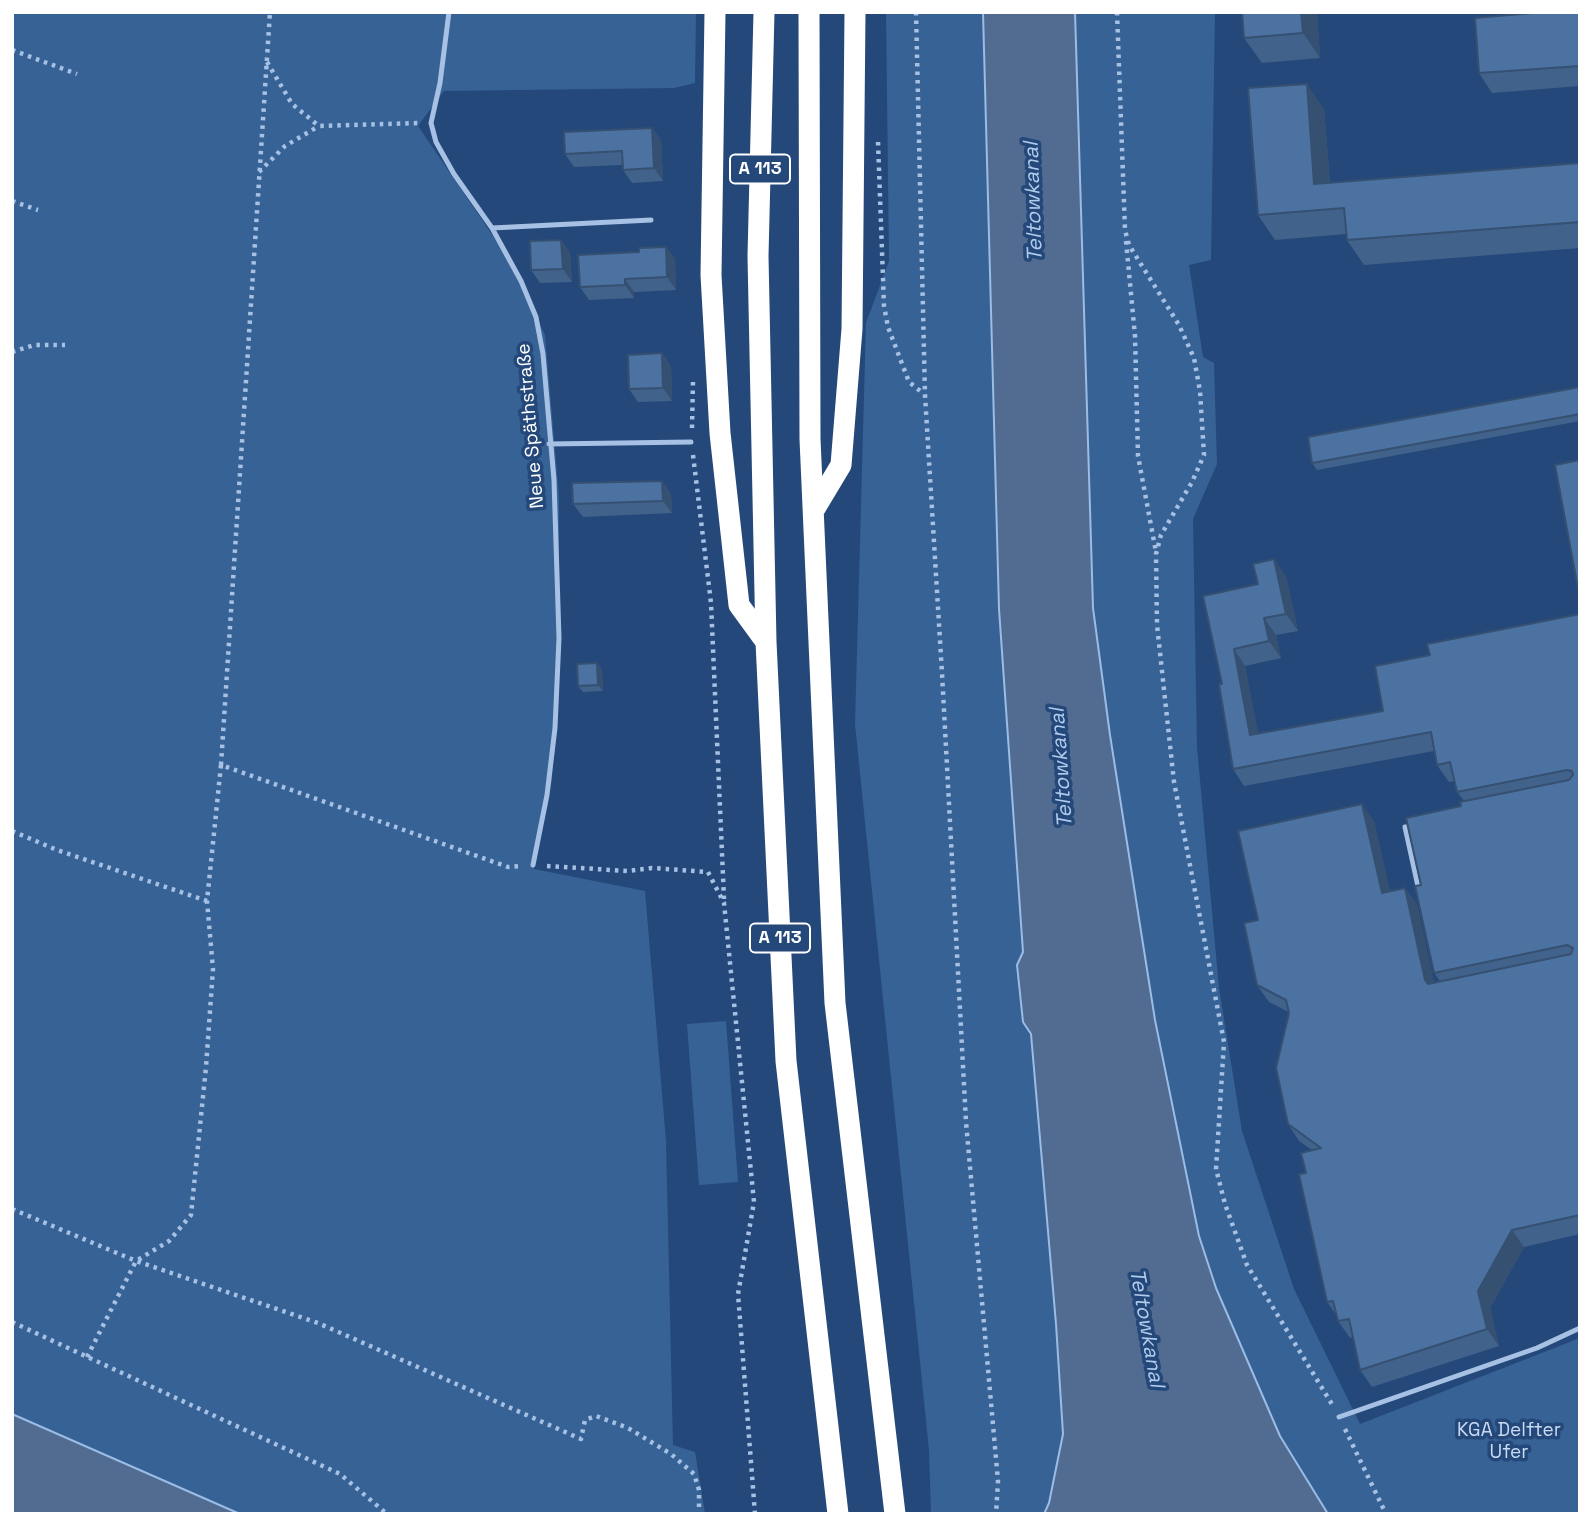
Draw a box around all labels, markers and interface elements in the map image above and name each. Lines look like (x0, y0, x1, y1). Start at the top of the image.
water label: Teltowkanal (1019, 142, 1049, 262)
road number: A 113 (730, 154, 790, 184)
street label: Neue Späthstraße (512, 342, 550, 510)
water label: Teltowkanal (1045, 707, 1079, 829)
road number: A 113 (750, 923, 810, 953)
water label: Teltowkanal (1123, 1267, 1169, 1389)
park label: KGA Delfter Ufer (1457, 1420, 1561, 1464)

